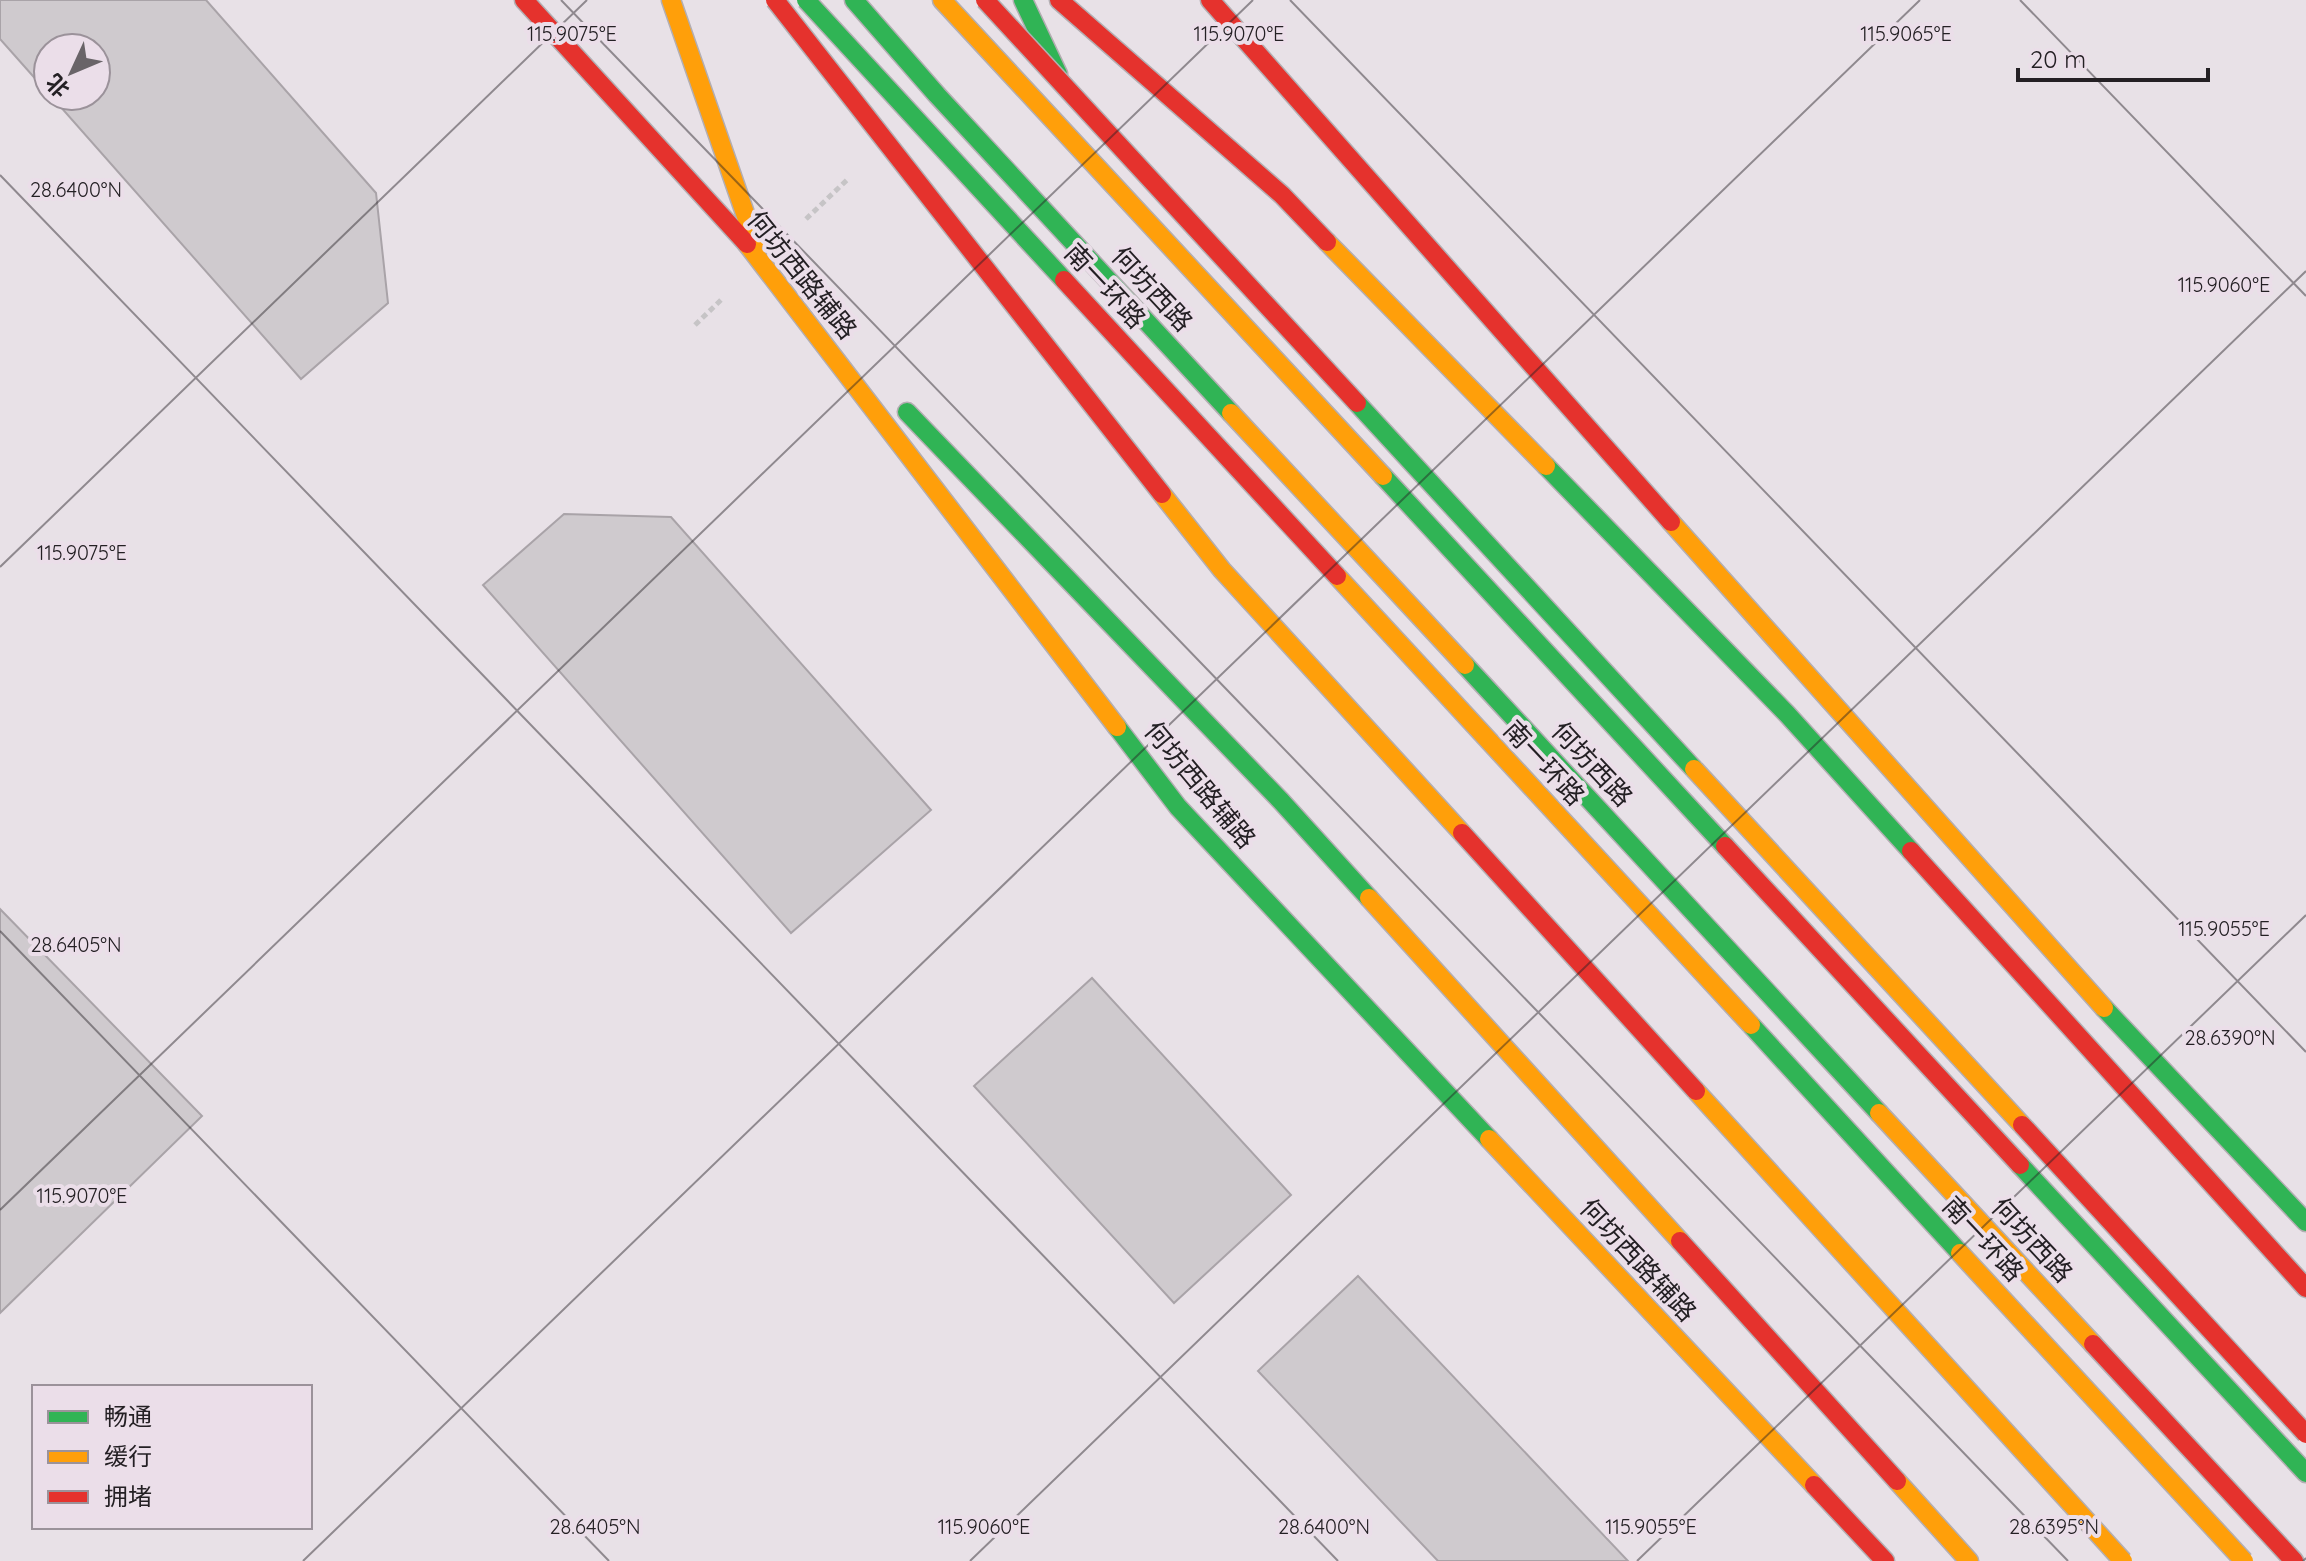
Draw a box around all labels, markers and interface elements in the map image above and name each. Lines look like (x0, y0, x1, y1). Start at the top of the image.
text: 115.9075°E (527, 21, 617, 46)
text: 115.9070°E (1194, 21, 1284, 46)
text: 115.9065°E (1860, 21, 1952, 46)
north arrow (32, 32, 112, 112)
scale bar (2018, 32, 2208, 82)
text: 20 m (2030, 44, 2086, 74)
text: 北 (40, 68, 75, 104)
text: 28.6400°N (30, 177, 122, 202)
street label: 何坊西路辅路 (740, 204, 864, 346)
street label: 南一环路 (1058, 236, 1153, 335)
street label: 何坊西路 (1105, 239, 1200, 338)
text: 115.9060°E (2178, 272, 2270, 297)
text: 115.9075°E (37, 540, 127, 565)
street label: 南一环路 (1497, 713, 1592, 812)
street label: 何坊西路辅路 (1138, 714, 1263, 855)
street label: 何坊西路 (1545, 714, 1640, 813)
text: 115.9055°E (2178, 916, 2270, 941)
text: 28.6405°N (30, 932, 122, 957)
text: 28.6390°N (2185, 1025, 2276, 1050)
text: 115.9070°E (37, 1183, 127, 1208)
street label: 南一环路 (1936, 1189, 2031, 1288)
street label: 何坊西路 (1985, 1190, 2080, 1289)
street label: 何坊西路辅路 (1573, 1191, 1704, 1328)
legend (32, 1385, 312, 1529)
text: 畅通 (104, 1401, 152, 1431)
text: 缓行 (104, 1441, 152, 1471)
text: 拥堵 (104, 1481, 152, 1511)
text: 28.6405°N (549, 1514, 641, 1539)
text: 115.9060°E (938, 1514, 1030, 1539)
text: 28.6400°N (1278, 1514, 1370, 1539)
text: 115.9055°E (1605, 1514, 1697, 1539)
text: 28.6395°N (2009, 1514, 2099, 1539)

